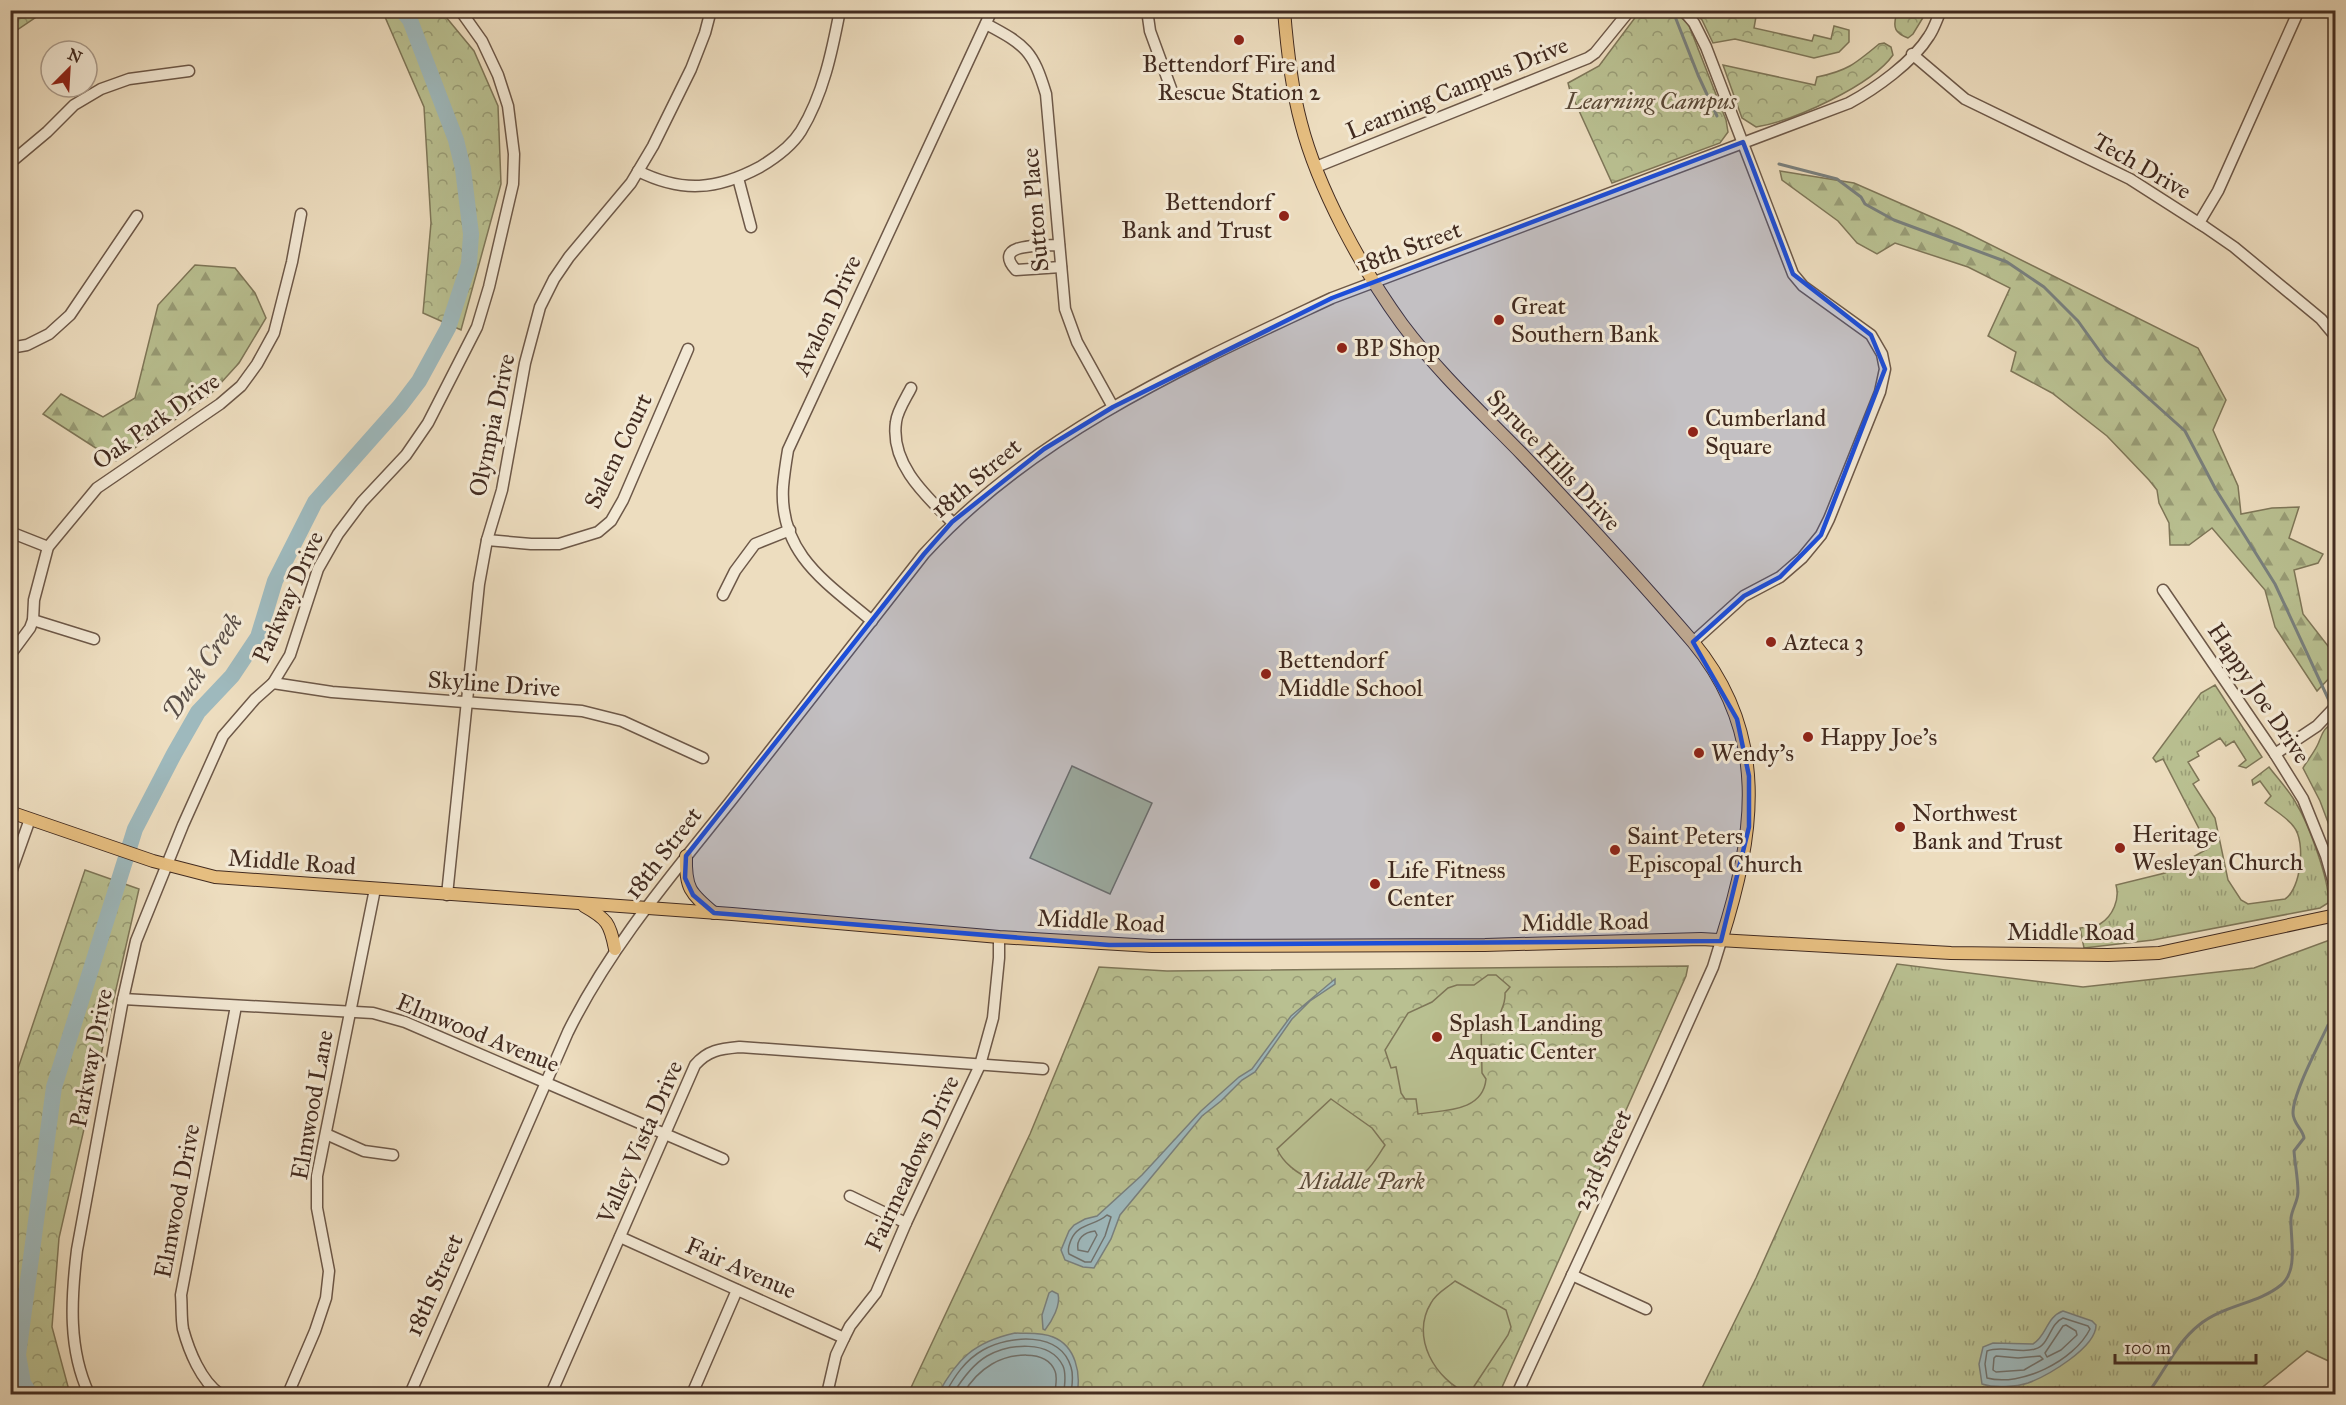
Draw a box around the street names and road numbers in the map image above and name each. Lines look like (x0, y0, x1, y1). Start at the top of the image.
street label: Learning Campus Drive (1342, 30, 1572, 146)
street label: Tech Drive (2087, 126, 2197, 206)
street label: Sutton Place (1015, 147, 1055, 273)
street label: 18th Street (1353, 214, 1466, 280)
street label: Avalon Drive (786, 250, 868, 381)
street label: Olympia Drive (462, 351, 522, 499)
street label: Oak Park Drive (86, 366, 226, 476)
street label: Spruce Hills Drive (1481, 383, 1627, 537)
street label: Salem Court (577, 388, 659, 514)
street label: 18th Street (925, 431, 1028, 524)
street label: Parkway Drive (246, 527, 330, 667)
street label: Happy Joe Drive (2201, 617, 2317, 769)
street label: Skyline Drive (427, 664, 561, 704)
street label: 18th Street (618, 800, 709, 905)
street label: Middle Road (227, 843, 357, 881)
street label: Middle Road (1036, 903, 1166, 939)
street label: Middle Road (1521, 906, 1649, 938)
street label: Middle Road (2007, 917, 2135, 947)
street label: Parkway Drive (63, 986, 119, 1130)
street label: Elmwood Avenue (392, 987, 564, 1079)
street label: Elmwood Lane (284, 1028, 340, 1182)
street label: Valley Vista Drive (590, 1056, 689, 1229)
street label: Fairmeadows Drive (858, 1070, 966, 1256)
street label: 23rd Street (1566, 1105, 1638, 1215)
street label: Elmwood Drive (147, 1121, 207, 1281)
street label: 18th Street (398, 1229, 470, 1341)
street label: Fair Avenue (681, 1230, 801, 1306)

